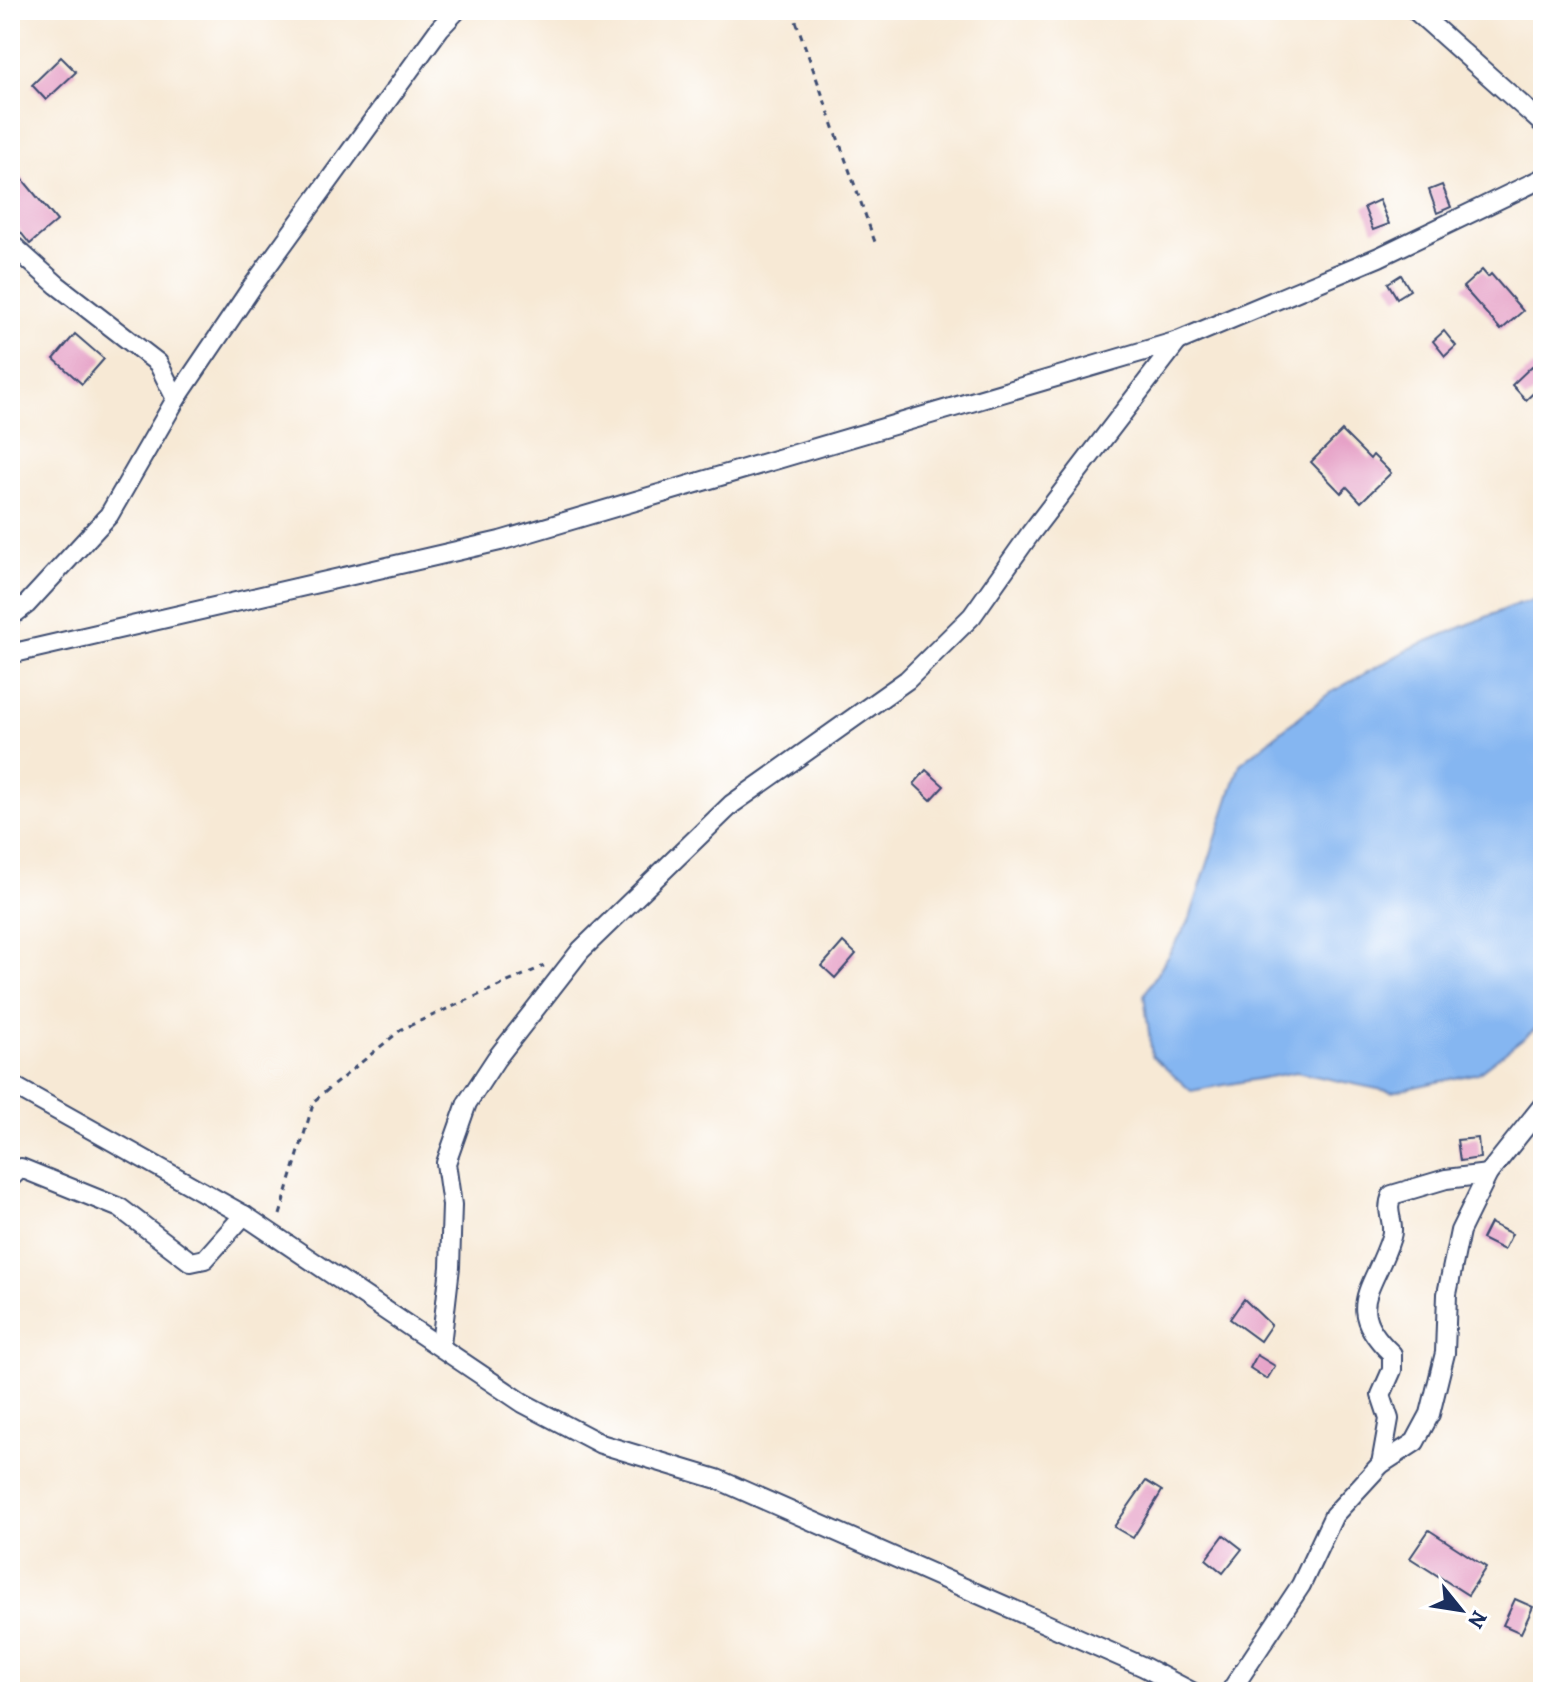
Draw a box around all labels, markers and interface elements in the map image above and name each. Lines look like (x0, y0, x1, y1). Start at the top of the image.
north arrow (1421, 1570, 1501, 1650)
text: N (1460, 1605, 1494, 1634)

